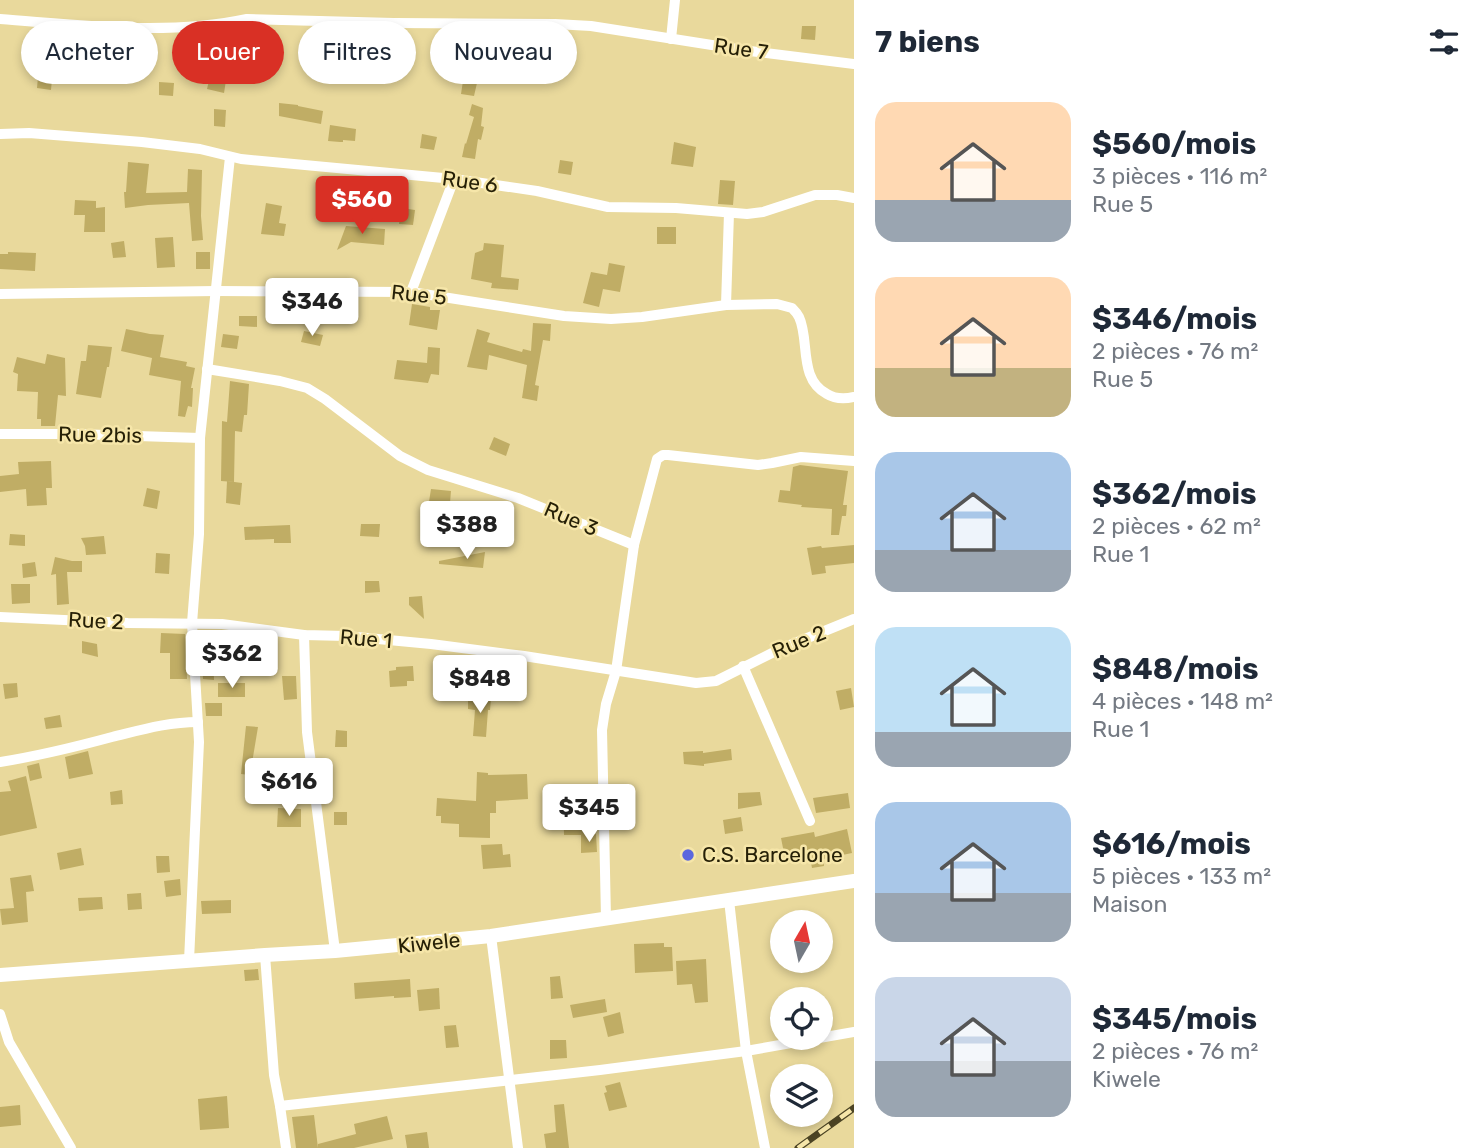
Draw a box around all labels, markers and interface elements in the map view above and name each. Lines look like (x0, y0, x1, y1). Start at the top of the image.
chip: Acheter (21, 21, 158, 84)
chip: Louer (172, 21, 284, 84)
chip: Filtres (298, 21, 416, 84)
chip: Nouveau (430, 21, 577, 84)
icon: filters (1425, 23, 1463, 61)
text: 7 biens (875, 24, 980, 60)
street label: Rue 7 (713, 32, 770, 65)
text: $560/mois (1092, 126, 1256, 162)
icon: home (931, 130, 1015, 214)
text: 3 pièces · 116 m² (1092, 162, 1267, 190)
street label: Rue 6 (441, 165, 500, 198)
pin: $560 (321, 176, 403, 236)
text: $560 (332, 185, 392, 213)
text: Rue 5 (1092, 190, 1153, 218)
pin: $346 (271, 278, 353, 338)
street label: Rue 5 (390, 279, 448, 310)
text: $346 (281, 287, 343, 315)
text: $346/mois (1092, 301, 1257, 337)
icon: home (931, 305, 1015, 389)
text: 2 pièces · 76 m² (1092, 337, 1258, 365)
text: Rue 5 (1092, 365, 1153, 393)
street label: Rue 2bis (58, 421, 142, 448)
text: $362/mois (1092, 476, 1257, 512)
icon: home (931, 480, 1015, 564)
street label: Rue 3 (541, 496, 602, 541)
pin: $388 (426, 502, 508, 561)
text: $388 (436, 510, 498, 538)
text: 2 pièces · 62 m² (1092, 512, 1261, 540)
text: Rue 1 (1092, 540, 1149, 568)
street label: Rue 2 (68, 607, 124, 634)
street label: Rue 2 (768, 620, 829, 664)
street label: Rue 1 (339, 624, 393, 653)
pin: $362 (191, 630, 273, 690)
text: $362 (202, 639, 262, 667)
text: $848/mois (1092, 651, 1258, 687)
icon: home (931, 655, 1015, 739)
pin: $848 (439, 656, 521, 715)
text: $848 (449, 664, 511, 692)
text: 4 pièces · 148 m² (1092, 687, 1273, 715)
text: Rue 1 (1092, 715, 1149, 743)
pin: $616 (248, 758, 330, 818)
text: $616 (261, 767, 317, 795)
pin: $345 (548, 784, 630, 844)
text: $345 (558, 793, 620, 821)
text: $616/mois (1092, 826, 1251, 862)
icon: home (931, 830, 1015, 914)
place label: C.S. Barcelone (702, 842, 843, 867)
marker: C.S. Barcelone (680, 847, 696, 863)
text: 5 pièces · 133 m² (1092, 862, 1271, 890)
text: Maison (1092, 890, 1167, 918)
north arrow (770, 910, 833, 973)
map controls (770, 910, 833, 1127)
street label: Kiwele (396, 927, 462, 958)
button: locate (770, 987, 833, 1050)
text: $345/mois (1092, 1001, 1257, 1037)
icon: home (931, 1005, 1015, 1089)
text: 2 pièces · 76 m² (1092, 1037, 1258, 1065)
button: layers (770, 1064, 833, 1127)
text: Kiwele (1092, 1065, 1161, 1093)

